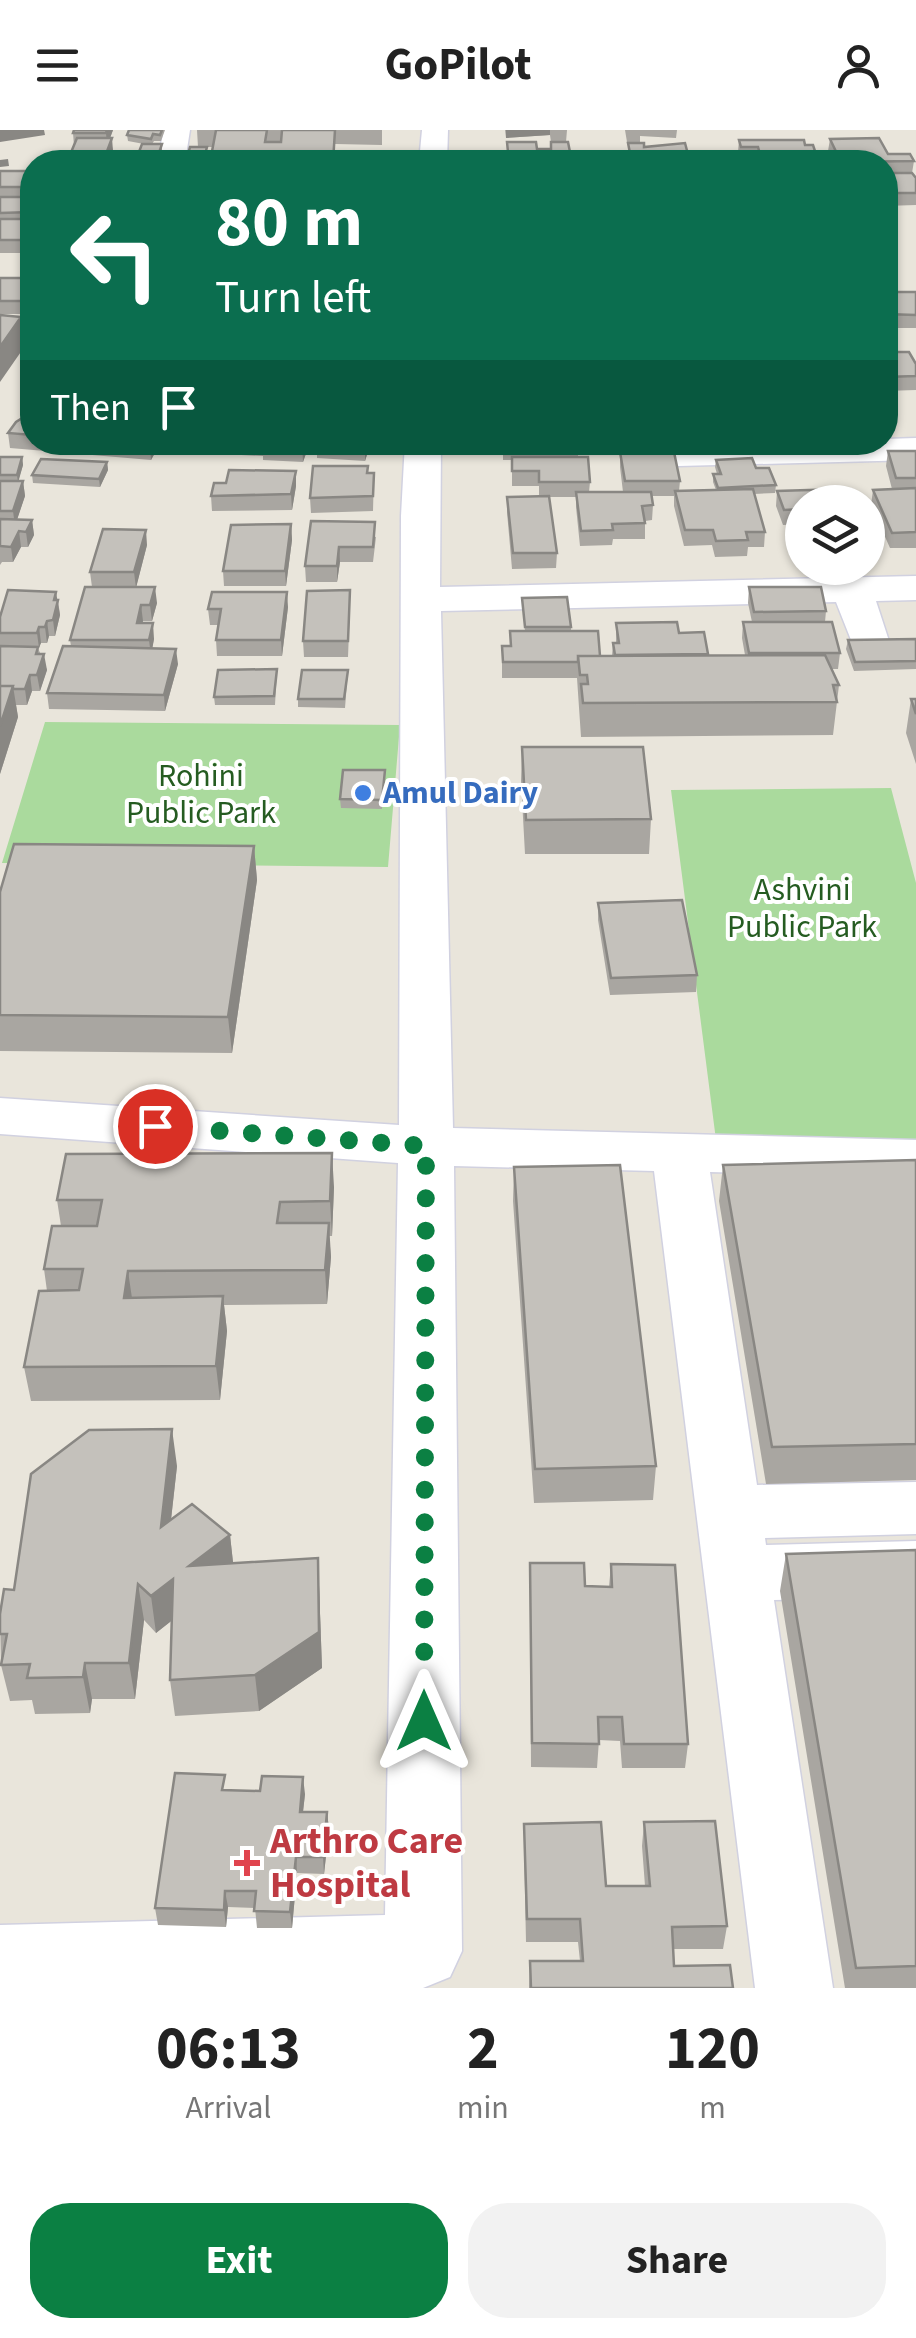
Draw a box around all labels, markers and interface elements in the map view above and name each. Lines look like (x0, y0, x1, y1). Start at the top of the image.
text: GoPilot (385, 33, 531, 97)
icon: menu (30, 38, 85, 93)
icon: person (831, 38, 886, 93)
text: 80 m (215, 173, 363, 273)
icon: left (50, 190, 180, 320)
text: Turn left (215, 266, 371, 330)
icon: arrive (151, 380, 206, 435)
text: Then (50, 381, 131, 435)
map controls (785, 485, 885, 585)
button: layers (785, 485, 885, 585)
park label: Rohini Public Park (126, 753, 276, 836)
place label: Amul Dairy (382, 770, 538, 816)
marker: Amul Dairy (352, 782, 374, 804)
park label: Ashvini Public Park (727, 867, 877, 950)
pin (113, 1084, 198, 1169)
icon: arrive (128, 1099, 183, 1154)
position arrow (372, 1669, 476, 1773)
place label: Arthro Care Hospital (269, 1814, 463, 1912)
marker: Arthro Care Hospital (234, 1850, 260, 1876)
text: 06:13 (156, 2007, 301, 2092)
text: 2 (467, 2007, 499, 2092)
text: 120 (665, 2007, 760, 2092)
text: Arrival (185, 2085, 271, 2131)
text: min (457, 2085, 509, 2131)
text: m (699, 2085, 726, 2131)
button: Exit (30, 2203, 448, 2318)
button: Share (468, 2203, 886, 2318)

